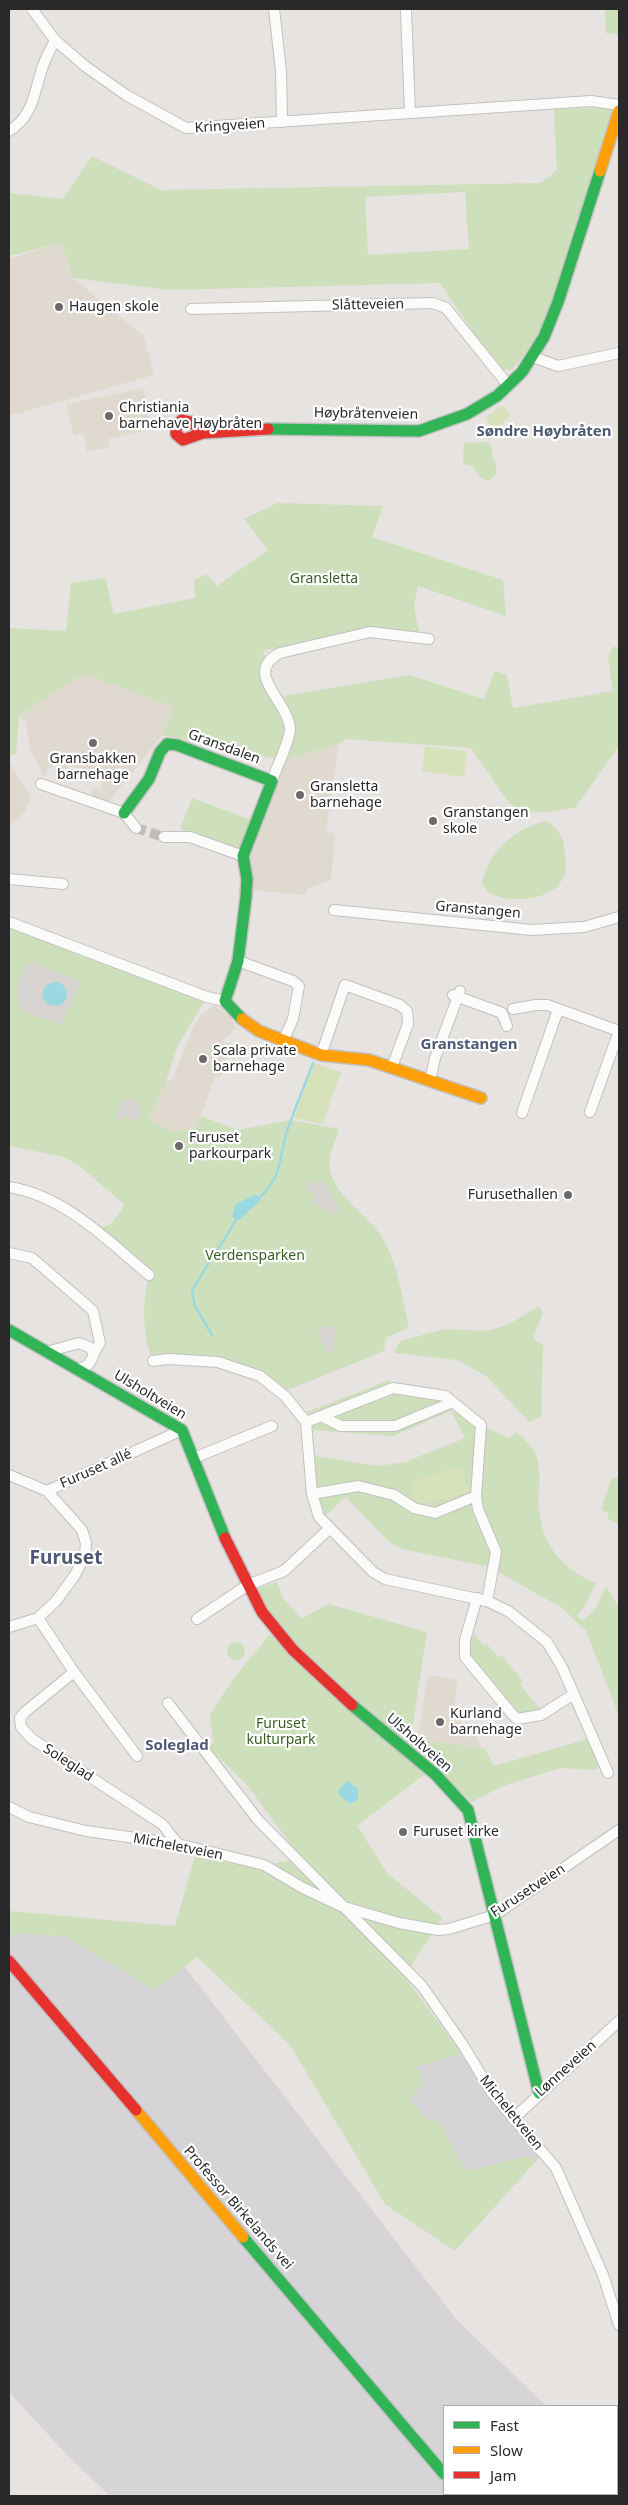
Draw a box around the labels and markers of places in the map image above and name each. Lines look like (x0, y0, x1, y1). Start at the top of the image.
place label: Haugen skole (69, 299, 159, 315)
marker: Haugen skole (53, 301, 65, 313)
place label: Christiania barnehave Høybråten (119, 400, 262, 432)
marker: Christiania barnehave Høybråten (103, 410, 115, 422)
marker: Gransbakken barnehage (87, 737, 99, 749)
place label: Gransbakken barnehage (50, 751, 136, 784)
place label: Gransletta barnehage (310, 779, 382, 812)
marker: Gransletta barnehage (294, 789, 306, 801)
place label: Granstangen skole (443, 805, 529, 838)
marker: Granstangen skole (427, 815, 439, 827)
place label: Scala private barnehage (213, 1043, 296, 1076)
marker: Scala private barnehage (197, 1053, 209, 1065)
place label: Furuset parkourpark (189, 1130, 271, 1162)
marker: Furuset parkourpark (173, 1140, 185, 1152)
place label: Furusethallen (468, 1187, 558, 1203)
marker: Furusethallen (562, 1189, 574, 1201)
place label: Kurland barnehage (450, 1706, 522, 1738)
marker: Kurland barnehage (434, 1716, 446, 1728)
place label: Furuset kirke (413, 1824, 499, 1840)
marker: Furuset kirke (397, 1826, 409, 1838)

